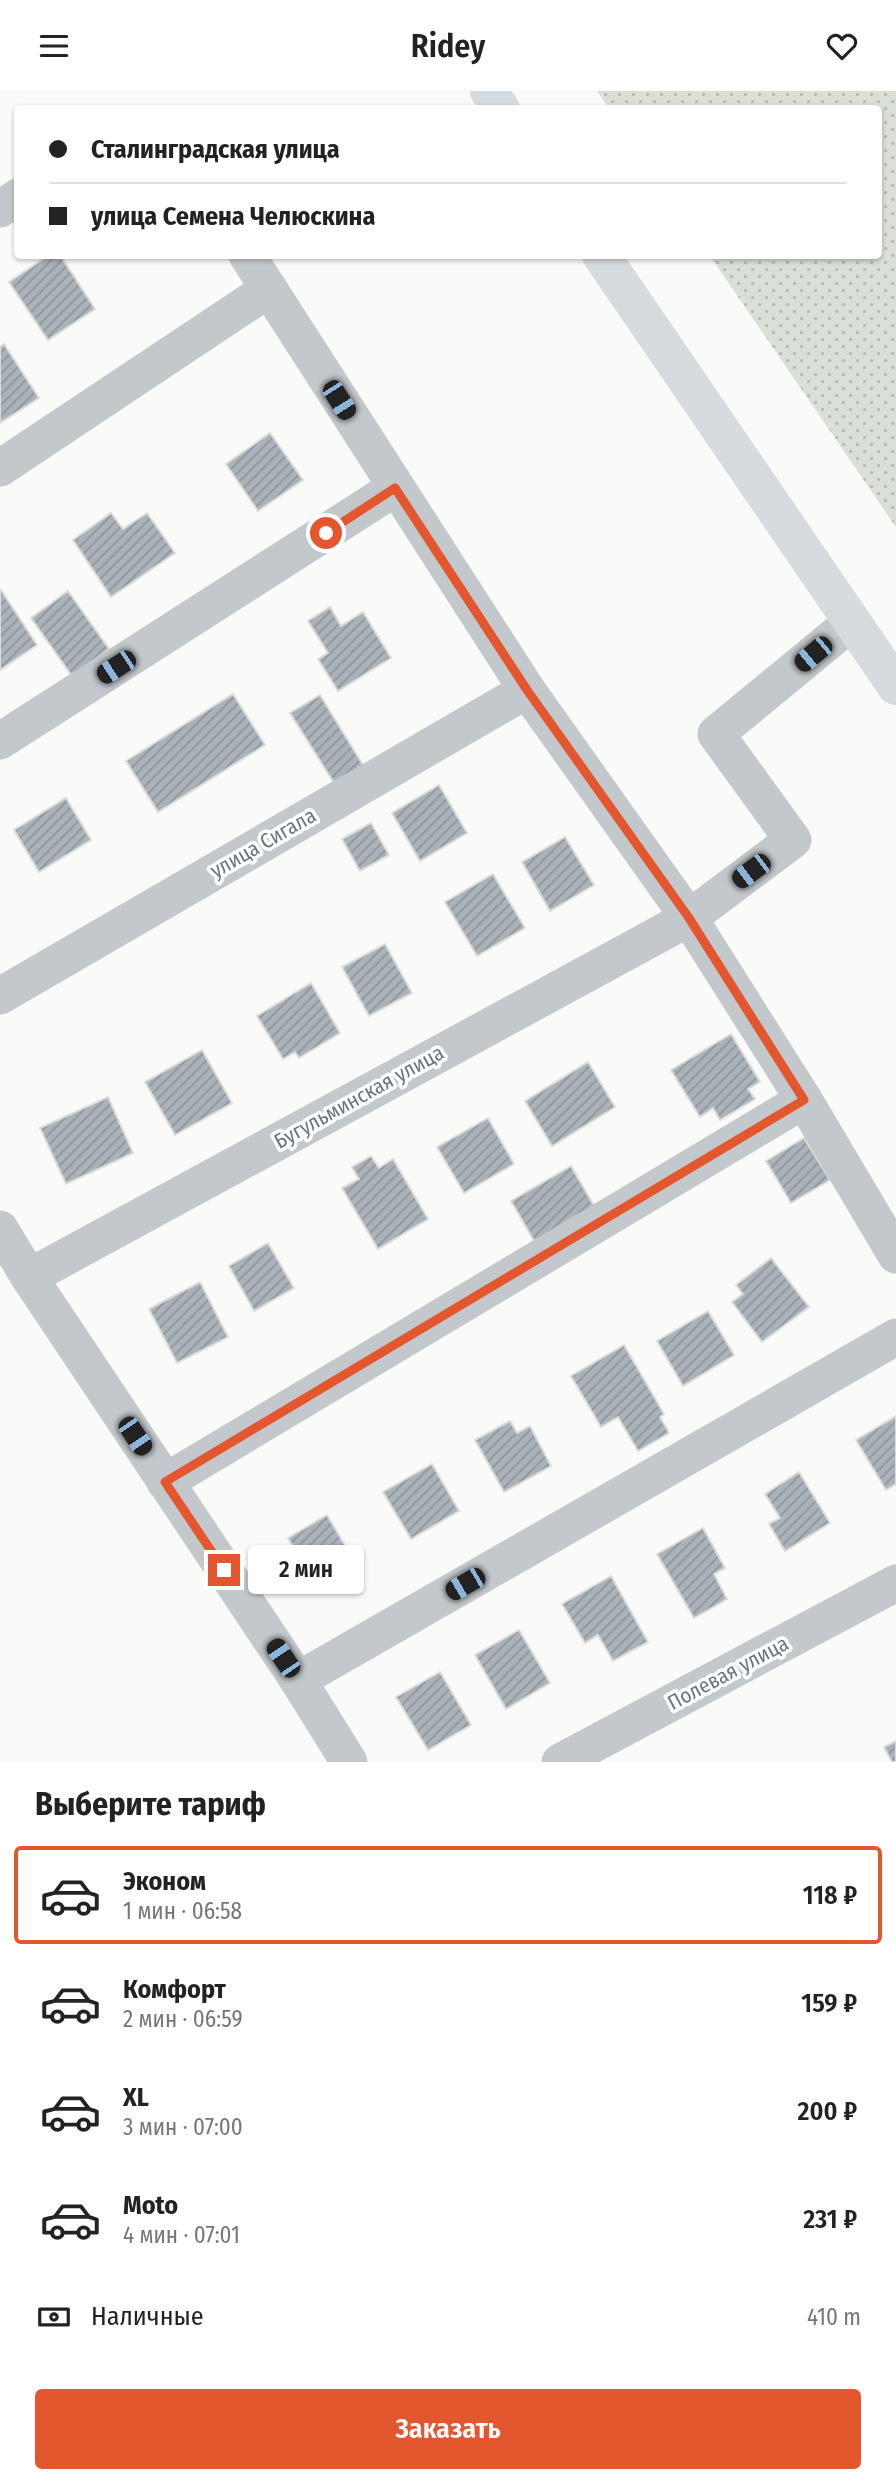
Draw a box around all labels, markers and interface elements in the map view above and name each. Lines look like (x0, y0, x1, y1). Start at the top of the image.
icon: menu (35, 27, 73, 65)
text: Ridey (411, 27, 485, 65)
icon: heart (823, 27, 861, 65)
text: Сталинградская улица (91, 134, 340, 165)
text: улица Семена Челюскина (91, 201, 375, 232)
car (319, 377, 360, 423)
route start (310, 517, 342, 549)
car (791, 632, 836, 676)
car (93, 647, 140, 687)
street label: улица Сигала (205, 802, 321, 884)
car (728, 850, 775, 892)
street label: Бугульминская улица (270, 1040, 448, 1154)
car (115, 1413, 156, 1459)
callout: 2 мин (248, 1545, 364, 1595)
route end (208, 1554, 240, 1586)
text: 2 мин (279, 1555, 333, 1583)
car (442, 1564, 489, 1604)
street label: Полевая улица (663, 1630, 793, 1716)
car (263, 1635, 304, 1681)
text: Выберите тариф (35, 1785, 266, 1823)
icon: car (39, 1864, 102, 1927)
text: Эконом (123, 1866, 206, 1897)
text: 118 ₽ (803, 1880, 857, 1911)
text: 1 мин · 06:58 (123, 1897, 242, 1925)
icon: car (39, 1972, 102, 2035)
text: Комфорт (123, 1974, 226, 2005)
text: 159 ₽ (801, 1988, 857, 2019)
text: 2 мин · 06:59 (123, 2005, 243, 2033)
icon: car (39, 2080, 102, 2143)
text: XL (123, 2082, 149, 2113)
text: 200 ₽ (798, 2096, 857, 2127)
text: 3 мин · 07:00 (123, 2113, 243, 2141)
icon: car (39, 2188, 102, 2251)
text: Moto (123, 2190, 178, 2221)
text: 231 ₽ (803, 2204, 857, 2235)
text: 4 мин · 07:01 (123, 2221, 240, 2249)
icon: cash (35, 2298, 73, 2336)
text: Наличные (91, 2301, 204, 2332)
text: 410 m (807, 2303, 861, 2331)
button: Заказать (35, 2389, 861, 2469)

